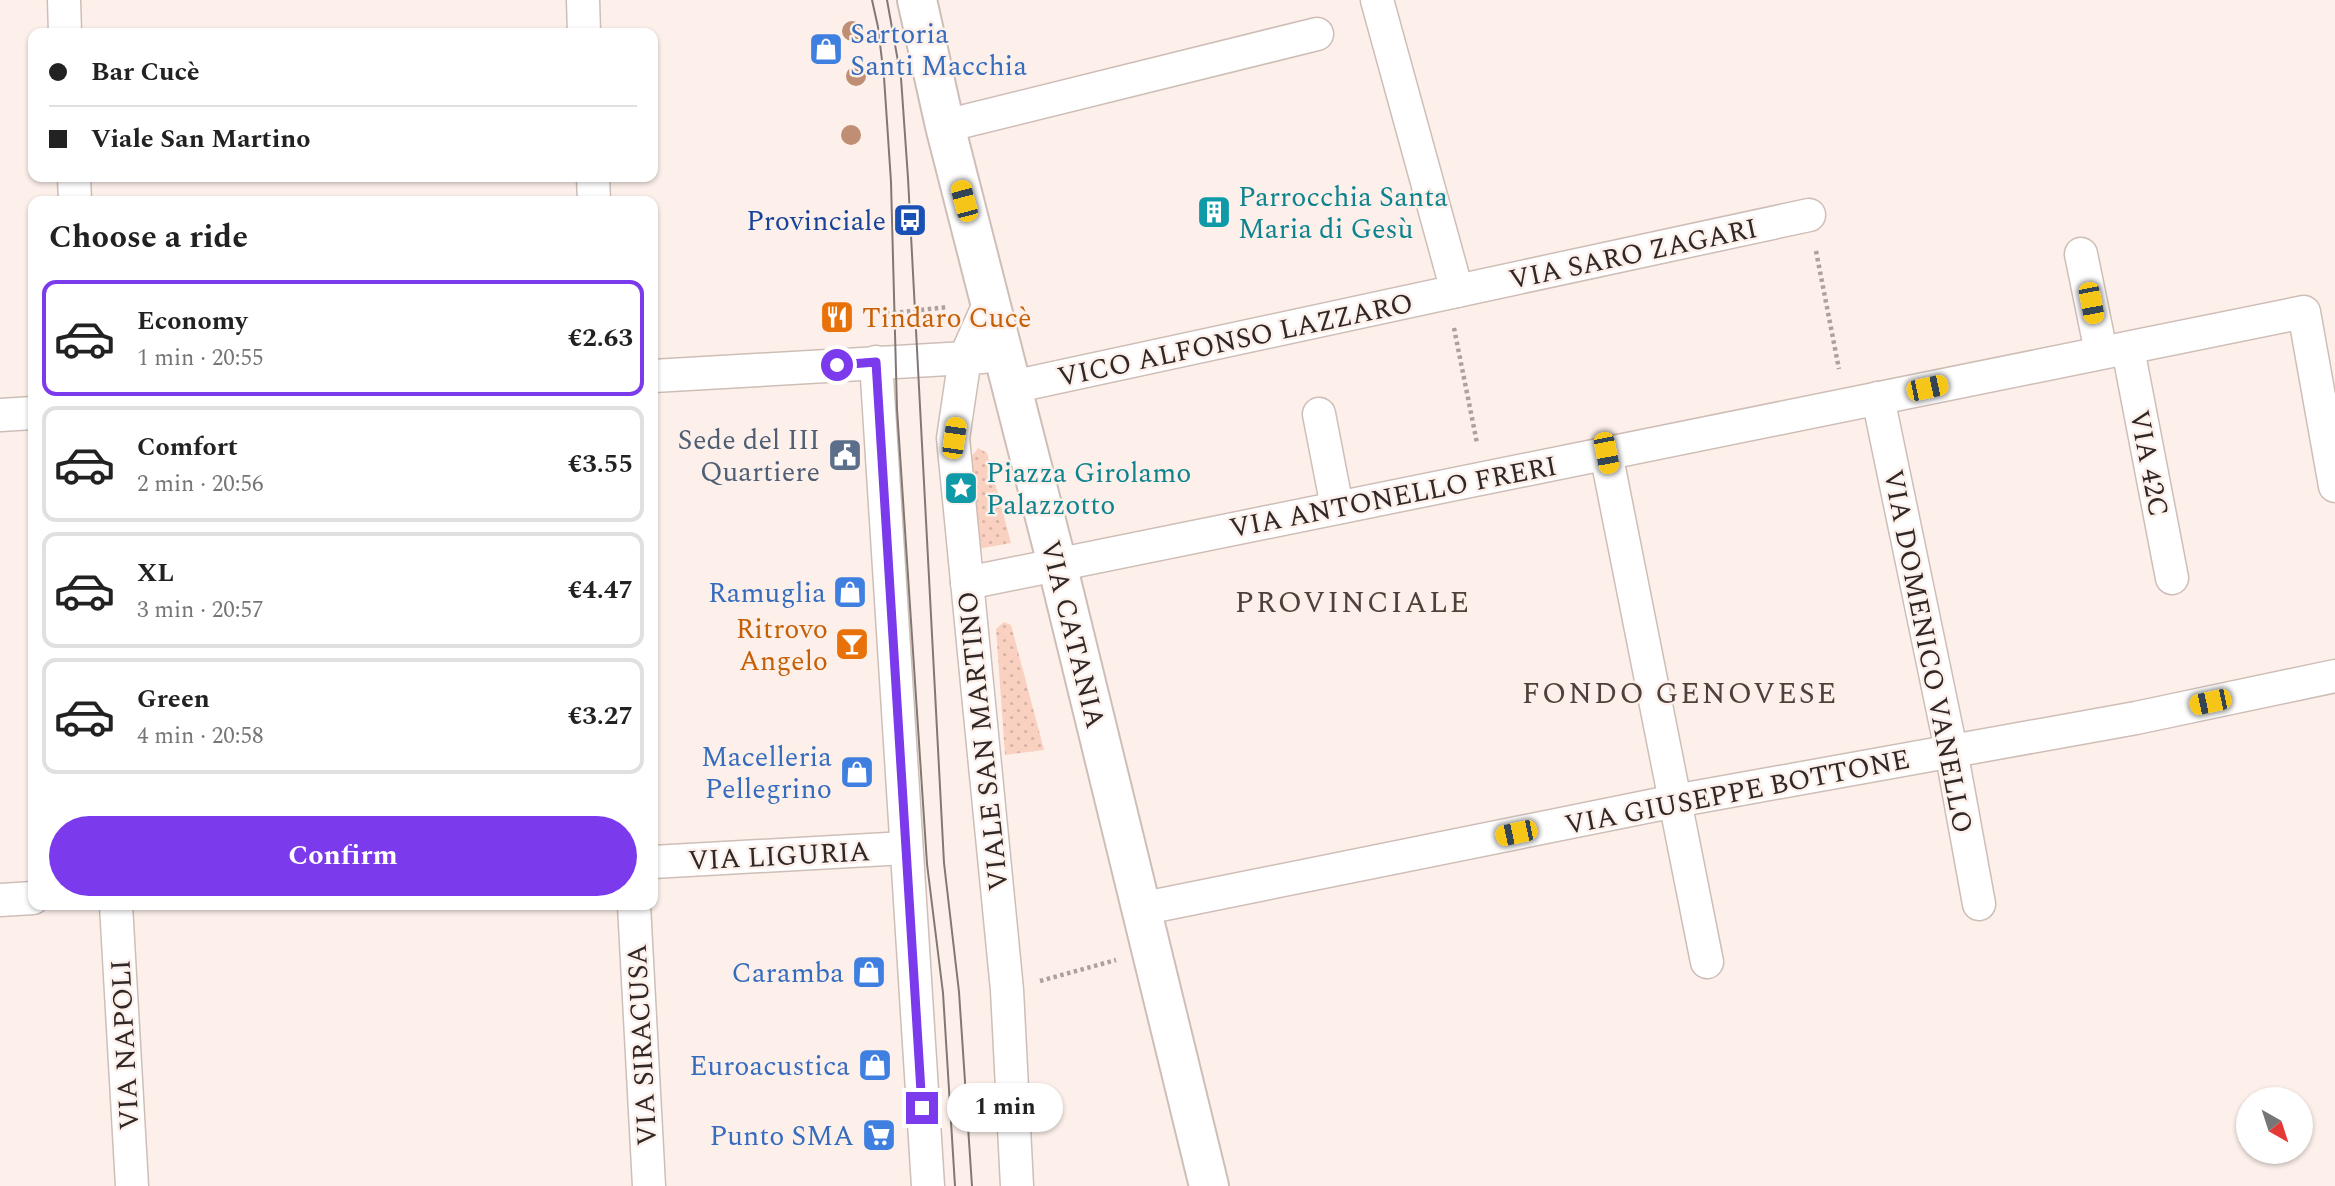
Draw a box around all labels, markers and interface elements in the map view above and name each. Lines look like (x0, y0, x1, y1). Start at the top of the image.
place label: Sartoria Santi Macchia (850, 13, 1027, 88)
shop icon: Sartoria Santi Macchia (807, 30, 845, 68)
text: Bar Cucè (91, 52, 200, 92)
text: Viale San Martino (91, 119, 311, 159)
place label: Parrocchia Santa Maria di Gesù (1238, 176, 1448, 251)
car (949, 178, 980, 224)
building icon: Parrocchia Santa Maria di Gesù (1195, 193, 1233, 231)
place label: Provinciale (746, 200, 886, 243)
bus stop icon: Provinciale (891, 201, 929, 239)
street label: VIA SARO ZAGARI (1505, 207, 1761, 302)
text: Choose a ride (49, 213, 248, 262)
car (2077, 280, 2106, 326)
street label: VICO ALFONSO LAZZARO (1054, 282, 1417, 399)
place label: Tindaro Cucè (862, 297, 1032, 340)
restaurant icon: Tindaro Cucè (818, 298, 856, 336)
text: Economy (137, 301, 247, 341)
icon: car (53, 307, 116, 370)
text: €2.63 (568, 318, 633, 358)
text: 1 min · 20:55 (137, 341, 264, 376)
route start (821, 349, 853, 381)
car (1905, 373, 1950, 403)
street label: VIA 42C (2117, 406, 2180, 520)
car (941, 416, 968, 460)
place label: Sede del III Quartiere (678, 419, 820, 494)
text: Comfort (137, 427, 238, 467)
car (1592, 430, 1621, 476)
icon: car (53, 433, 116, 496)
public building icon: Sede del III Quartiere (826, 436, 864, 474)
text: €3.55 (568, 444, 633, 484)
street label: VIA ANTONELLO FRERI (1226, 445, 1561, 550)
place label: Piazza Girolamo Palazzotto (986, 452, 1191, 527)
street label: VIA DOMENICO VANELLO (1871, 466, 1984, 837)
text: 2 min · 20:56 (137, 467, 264, 502)
place icon: Piazza Girolamo Palazzotto (942, 469, 980, 507)
street label: VIA CATANIA (1028, 536, 1117, 733)
text: XL (137, 553, 174, 593)
icon: car (53, 559, 116, 622)
text: €4.47 (568, 570, 633, 610)
place label: Ramuglia (708, 572, 826, 615)
shop icon: Ramuglia (831, 573, 869, 611)
district label: PROVINCIALE (1235, 580, 1471, 626)
street label: VIALE SAN MARTINO (946, 589, 1021, 893)
text: 3 min · 20:57 (137, 593, 264, 628)
place label: Ritrovo Angelo (736, 608, 828, 683)
bar icon: Ritrovo Angelo (833, 625, 871, 663)
district label: FONDO GENOVESE (1522, 671, 1838, 717)
text: Green (137, 679, 210, 719)
icon: car (53, 685, 116, 748)
car (2188, 687, 2233, 717)
text: €3.27 (568, 696, 633, 736)
text: 4 min · 20:58 (137, 719, 264, 754)
place label: Macelleria Pellegrino (701, 736, 832, 811)
street label: VIA GIUSEPPE BOTTONE (1561, 738, 1914, 847)
shop icon: Macelleria Pellegrino (838, 753, 876, 791)
button: Confirm (49, 816, 637, 896)
car (1494, 818, 1539, 848)
street label: VIA LIGURIA (687, 830, 871, 883)
street label: VIA SIRACUSA (616, 943, 669, 1147)
place label: Caramba (732, 952, 844, 995)
shop icon: Caramba (850, 953, 888, 991)
street label: VIA NAPOLI (100, 958, 151, 1131)
place label: Euroacustica (689, 1045, 850, 1088)
shop icon: Euroacustica (856, 1046, 894, 1084)
callout: 1 min (946, 1084, 1062, 1132)
north arrow (2236, 1087, 2314, 1164)
map controls (2236, 1087, 2313, 1164)
text: 1 min (974, 1090, 1036, 1125)
route end (906, 1092, 938, 1124)
place label: Punto SMA (709, 1115, 854, 1158)
supermarket icon: Punto SMA (860, 1116, 898, 1154)

